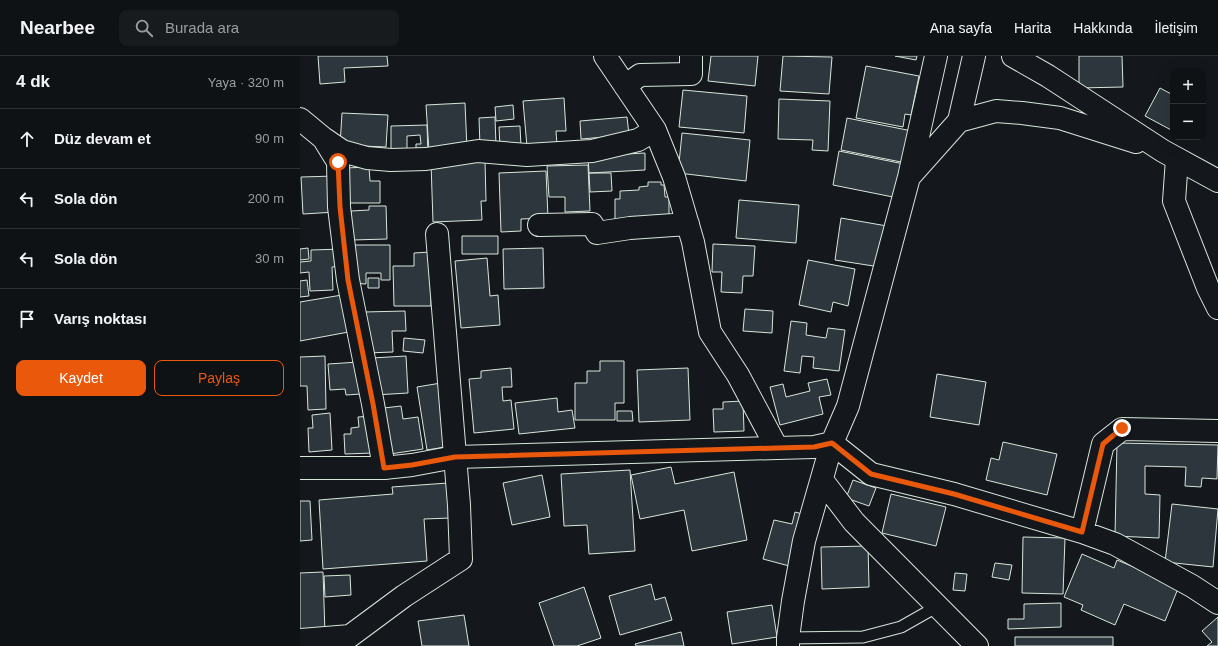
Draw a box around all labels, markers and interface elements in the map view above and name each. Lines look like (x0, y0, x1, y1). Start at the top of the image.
search box (119, 10, 399, 46)
text: Nearbee (20, 17, 95, 38)
icon: search (133, 17, 155, 39)
text: Burada ara (165, 19, 239, 36)
text: Ana sayfa (930, 20, 992, 36)
text: Harita (1014, 20, 1051, 36)
text: Hakkında (1073, 20, 1132, 36)
text: İletişim (1154, 20, 1198, 36)
map controls (1170, 68, 1206, 140)
button: + (1170, 68, 1206, 104)
text: 4 dk (16, 72, 50, 91)
text: Yaya · 320 m (208, 75, 284, 90)
button: − (1170, 104, 1206, 140)
icon: ahead (16, 128, 38, 150)
text: Düz devam et (54, 130, 151, 147)
text: 90 m (255, 131, 284, 146)
route start (329, 153, 347, 171)
icon: left (16, 188, 38, 210)
text: Sola dön (54, 190, 117, 207)
text: 200 m (248, 191, 284, 206)
icon: left (16, 248, 38, 270)
text: Sola dön (54, 250, 117, 267)
text: 30 m (255, 251, 284, 266)
icon: arrive (16, 308, 38, 330)
text: Varış noktası (54, 310, 147, 327)
button: Kaydet (16, 360, 146, 396)
button: Paylaş (154, 360, 284, 396)
route end (1113, 419, 1131, 437)

